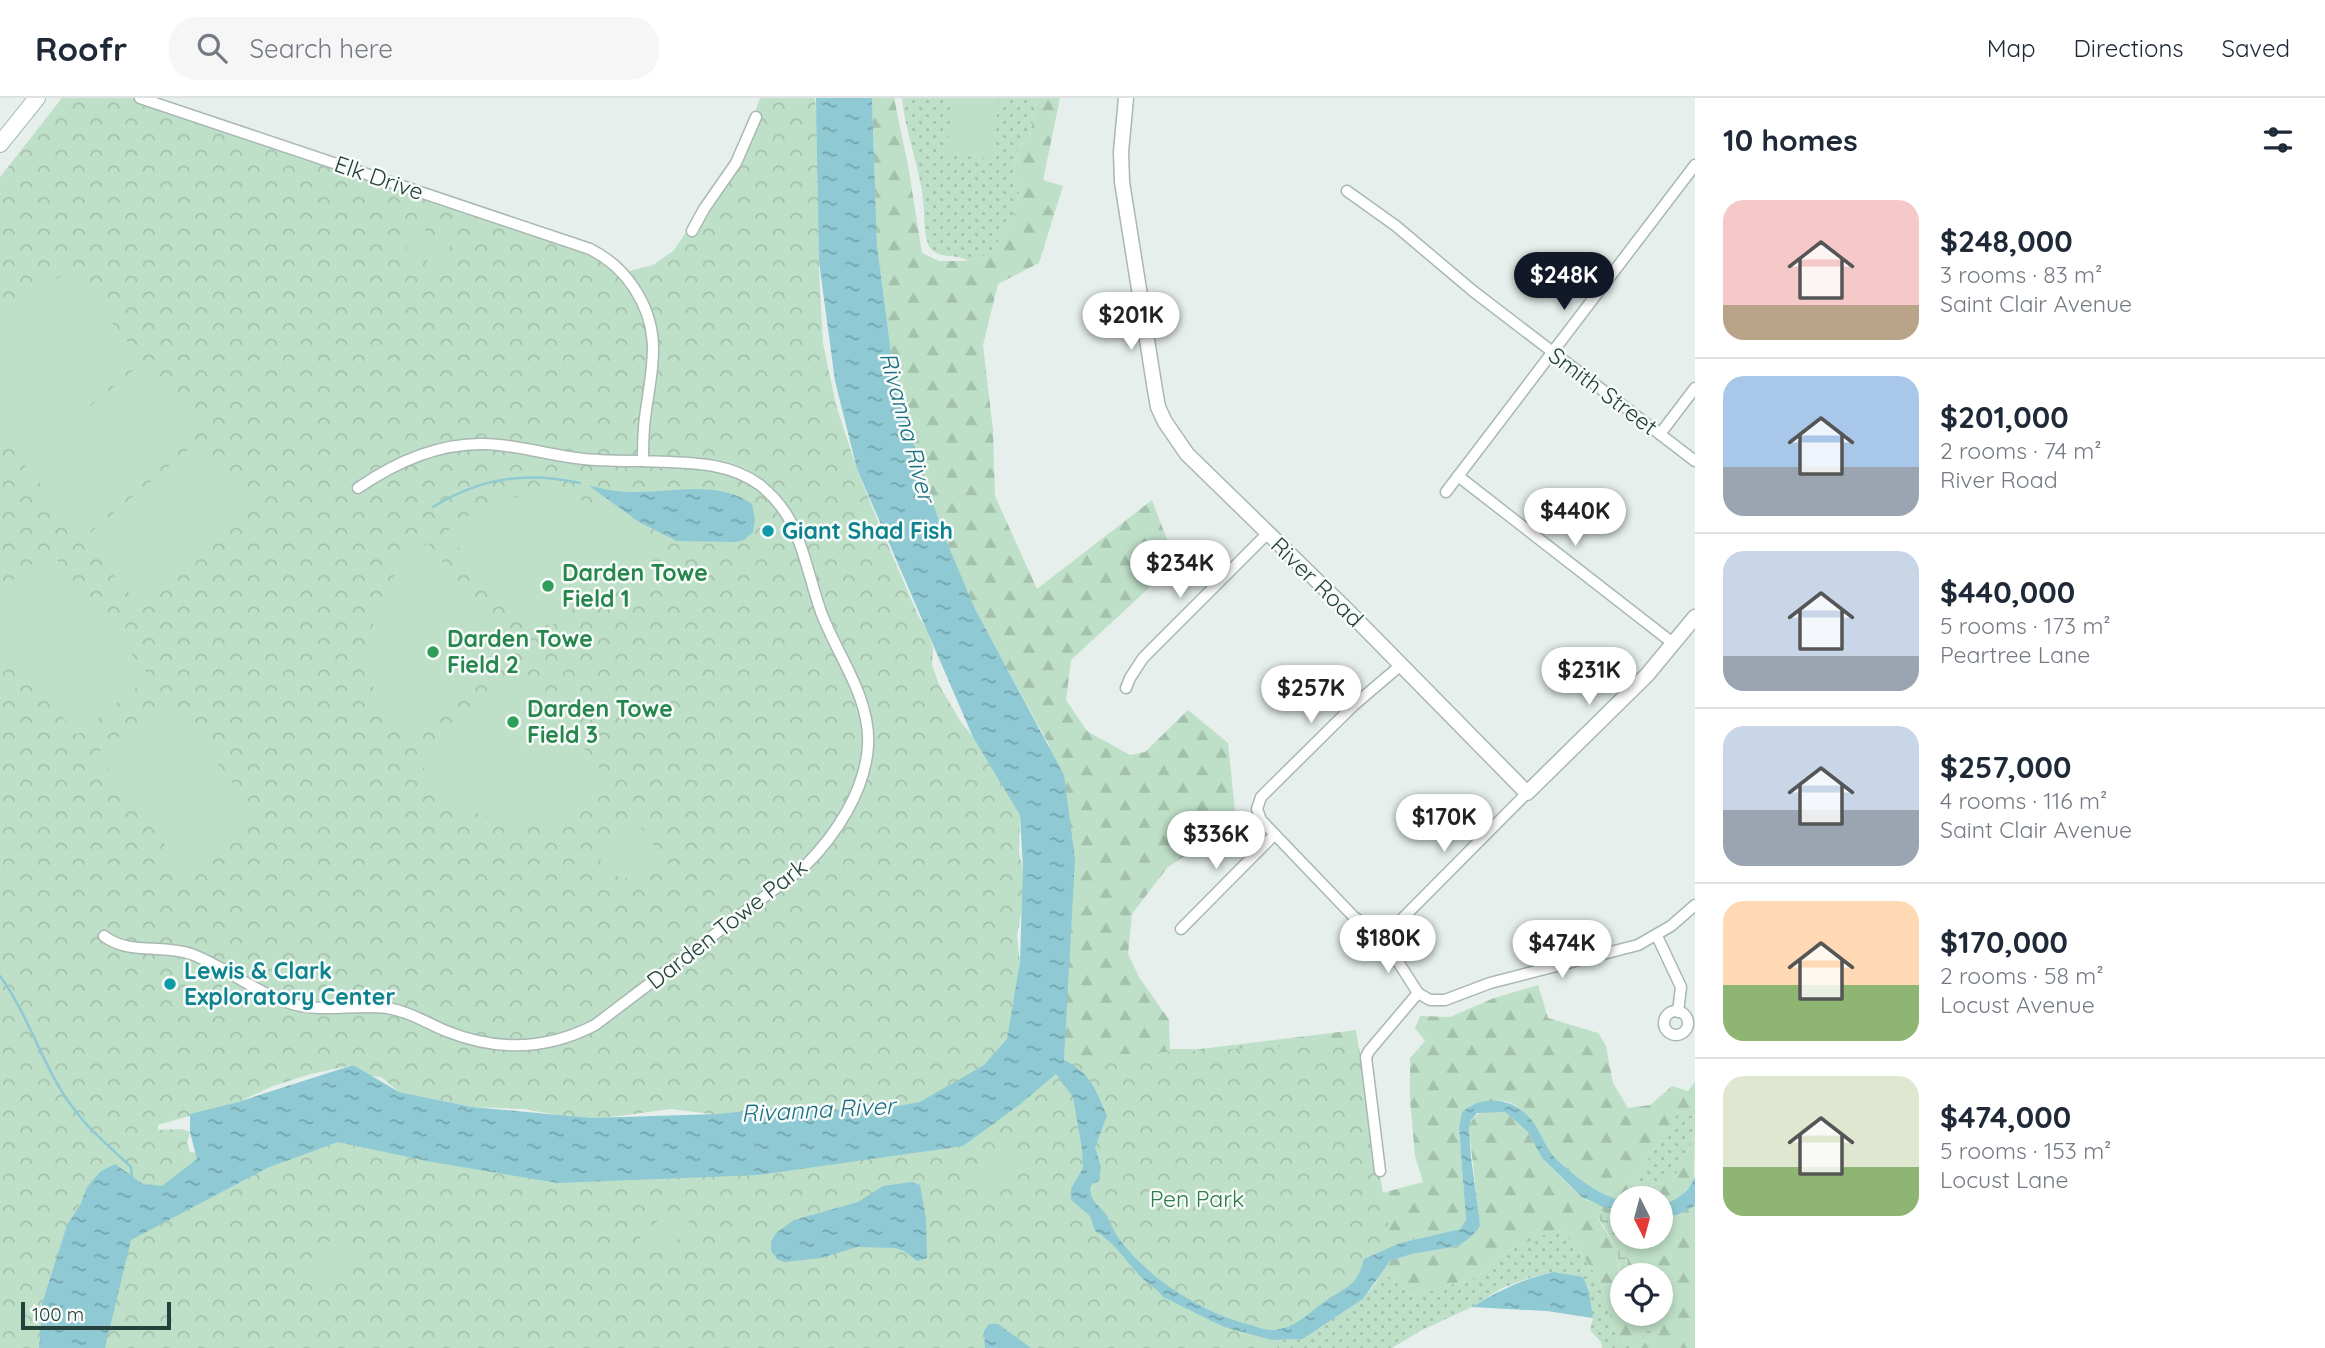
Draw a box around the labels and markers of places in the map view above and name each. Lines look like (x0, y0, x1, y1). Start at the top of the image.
pin: $248K (1515, 252, 1613, 312)
pin: $201K (1082, 292, 1180, 352)
pin: $440K (1526, 489, 1624, 548)
place label: Giant Shad Fish (782, 516, 953, 545)
marker: Giant Shad Fish (760, 523, 776, 539)
pin: $234K (1131, 540, 1229, 600)
place label: Darden Towe Field 1 (562, 558, 708, 613)
marker: Darden Towe Field 1 (540, 578, 556, 594)
place label: Darden Towe Field 2 (447, 624, 593, 679)
marker: Darden Towe Field 2 (425, 644, 441, 660)
pin: $231K (1540, 648, 1638, 707)
pin: $257K (1262, 666, 1360, 725)
place label: Darden Towe Field 3 (527, 694, 673, 749)
marker: Darden Towe Field 3 (505, 714, 521, 730)
pin: $170K (1395, 794, 1493, 854)
pin: $336K (1167, 812, 1265, 871)
pin: $180K (1339, 916, 1437, 975)
pin: $474K (1513, 920, 1611, 980)
place label: Lewis & Clark Exploratory Center (184, 956, 395, 1011)
marker: Lewis & Clark Exploratory Center (162, 976, 178, 992)

